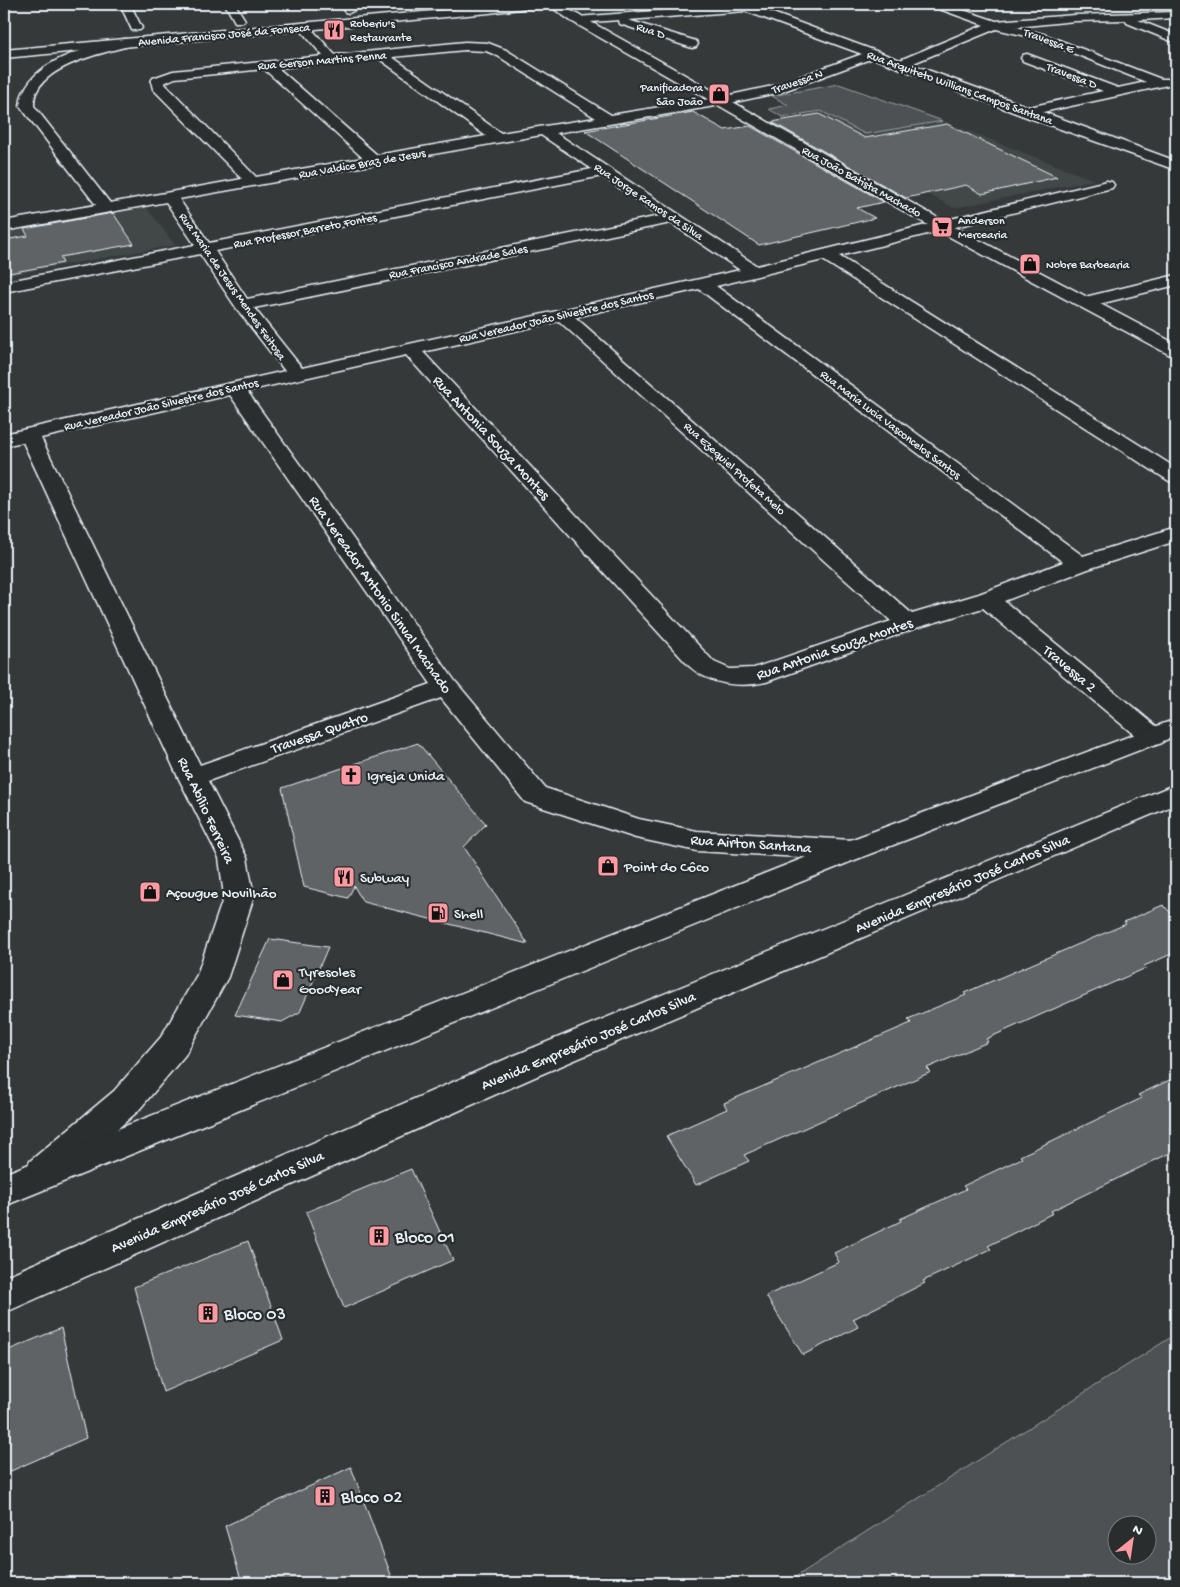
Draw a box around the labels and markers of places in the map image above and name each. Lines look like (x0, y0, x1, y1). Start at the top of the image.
restaurant icon: Roberiu's Restaurante (322, 18, 346, 42)
place label: Roberiu's Restaurante (350, 18, 413, 46)
place label: Panificadora São João (639, 82, 703, 110)
shop icon: Panificadora São João (707, 82, 731, 106)
supermarket icon: Anderson Mercearia (930, 215, 954, 239)
place label: Anderson Mercearia (958, 215, 1008, 243)
shop icon: Nobre Barbearia (1018, 252, 1042, 276)
place label: Nobre Barbearia (1046, 259, 1130, 273)
church icon: Igreja Unida (339, 763, 363, 787)
place label: Igreja Unida (367, 768, 445, 786)
shop icon: Point do Côco (596, 854, 620, 878)
place label: Point do Côco (623, 859, 709, 877)
restaurant icon: Subway (332, 865, 356, 889)
place label: Subway (360, 870, 410, 888)
shop icon: Açougue Novilhão (138, 880, 162, 904)
place label: Açougue Novilhão (166, 885, 277, 903)
fuel station icon: Shell (426, 901, 450, 925)
place label: Shell (454, 906, 483, 924)
place label: Tyresoles GoodYear (298, 964, 363, 999)
shop icon: Tyresoles GoodYear (271, 968, 295, 992)
building icon: Bloco 01 (367, 1224, 391, 1248)
place label: Bloco 01 (394, 1228, 455, 1249)
building icon: Bloco 03 (196, 1301, 220, 1325)
place label: Bloco 03 (223, 1305, 286, 1326)
building icon: Bloco 02 (313, 1484, 337, 1508)
place label: Bloco 02 (340, 1488, 402, 1509)

